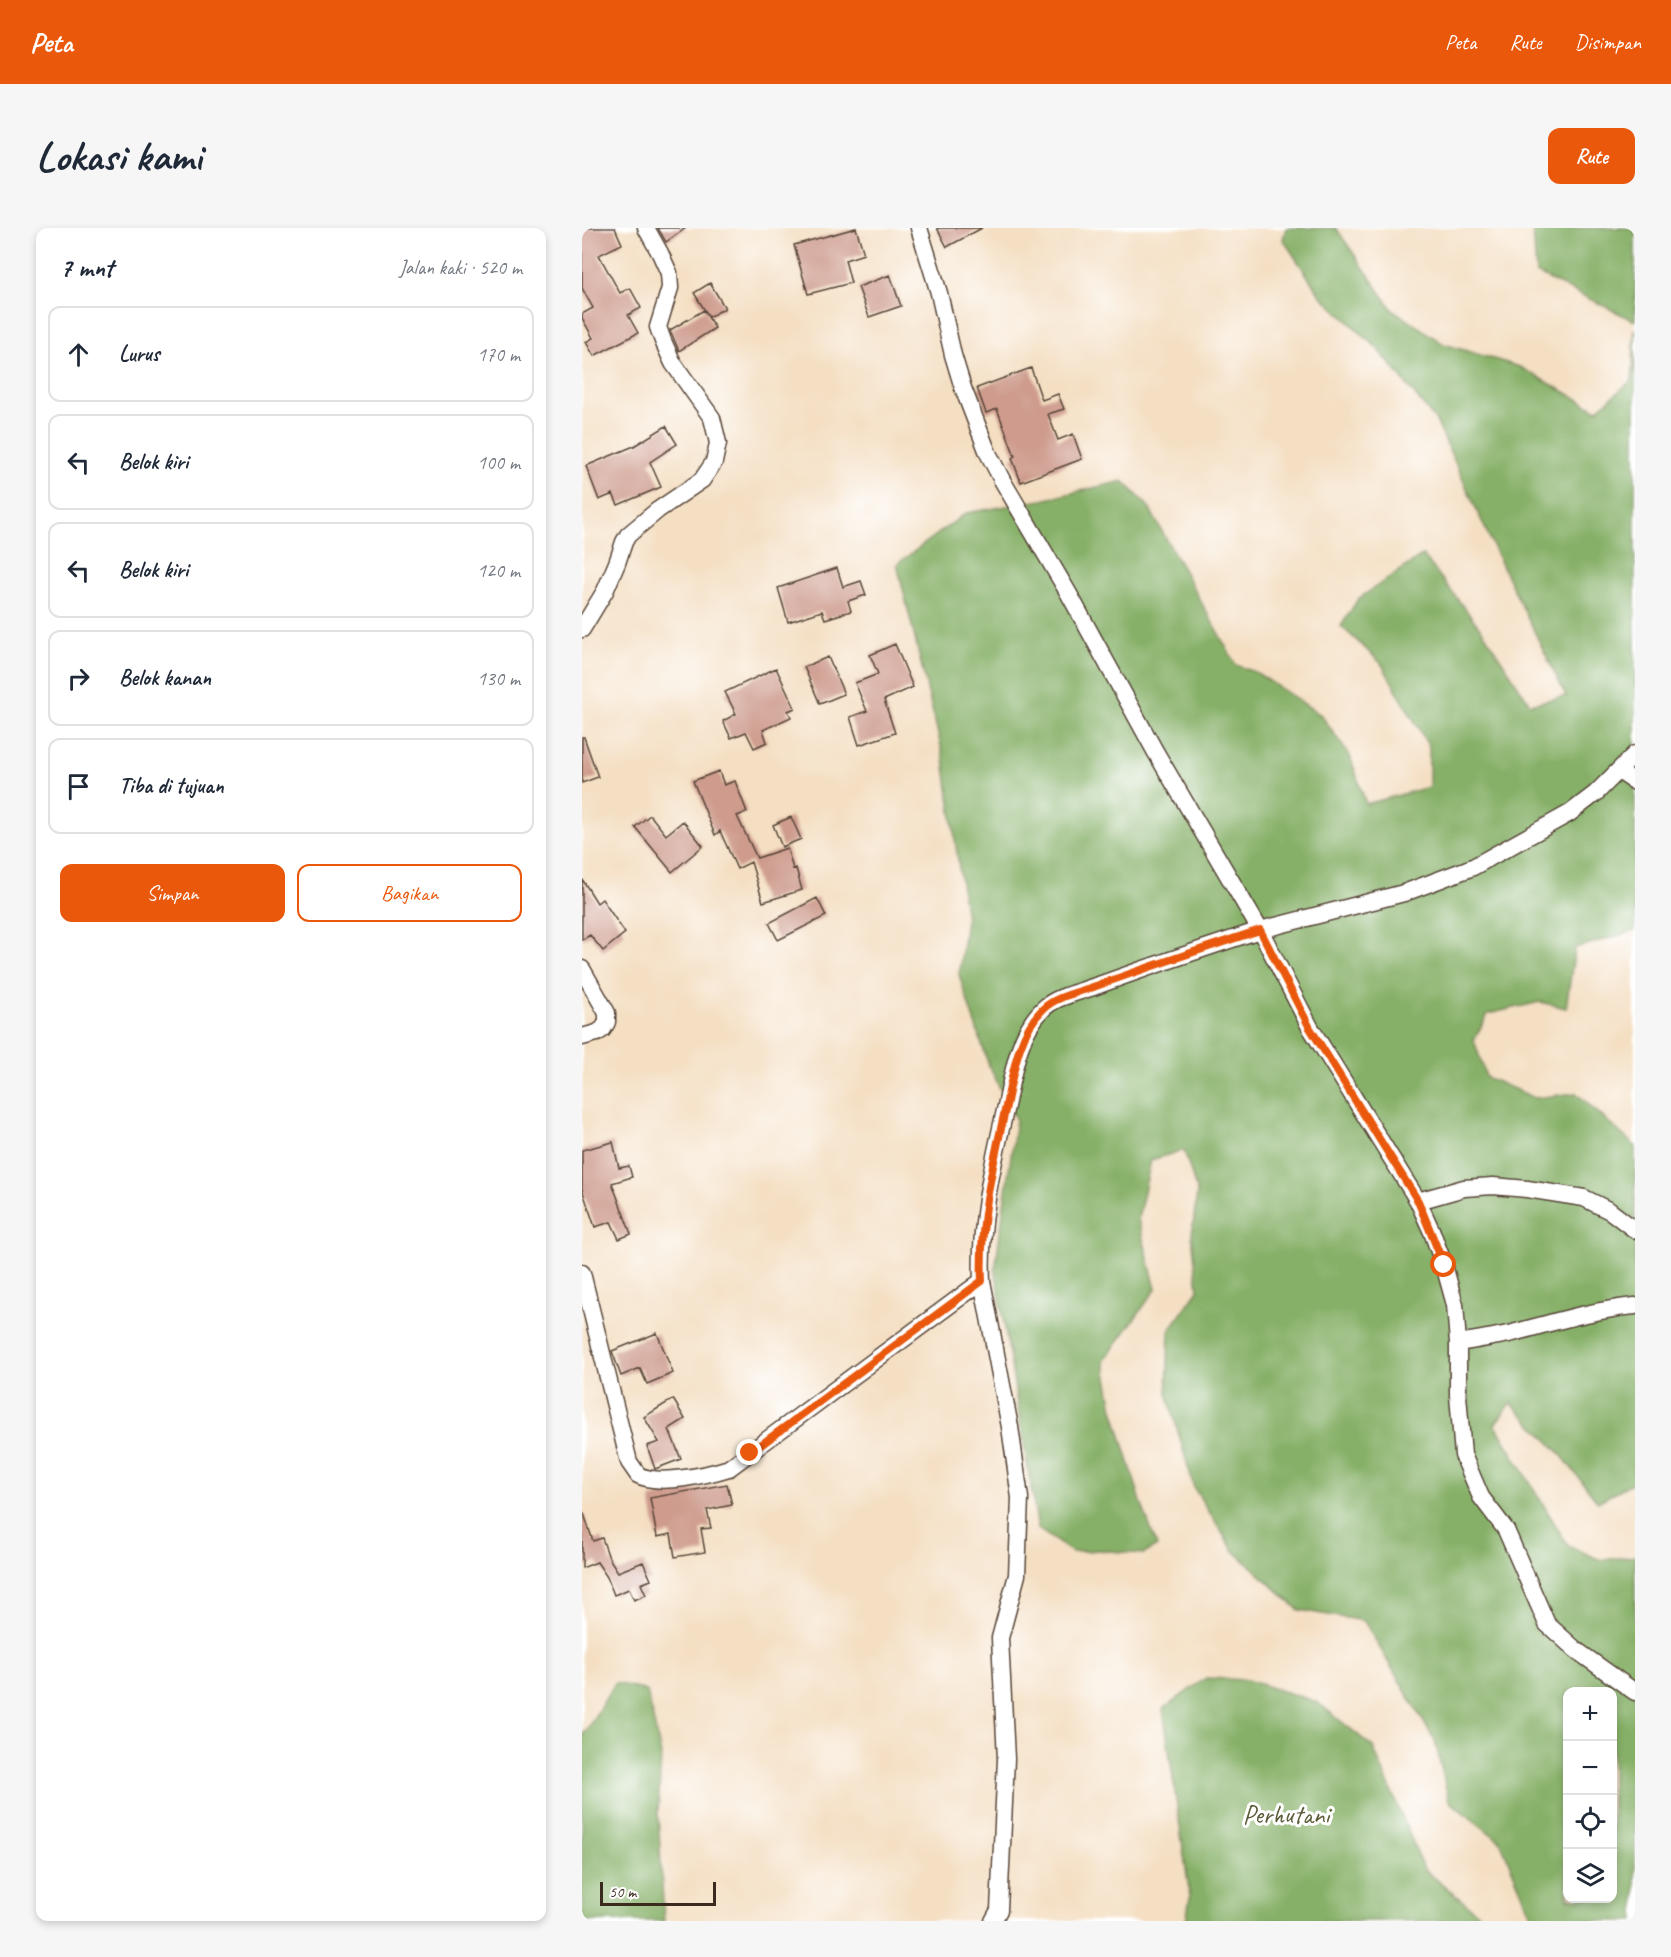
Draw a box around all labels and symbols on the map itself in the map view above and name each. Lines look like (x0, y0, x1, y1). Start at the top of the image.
route start (1430, 1251, 1456, 1277)
route end (736, 1439, 762, 1465)
park label: Perhutani (1243, 1798, 1332, 1831)
scale bar (600, 1879, 716, 1906)

